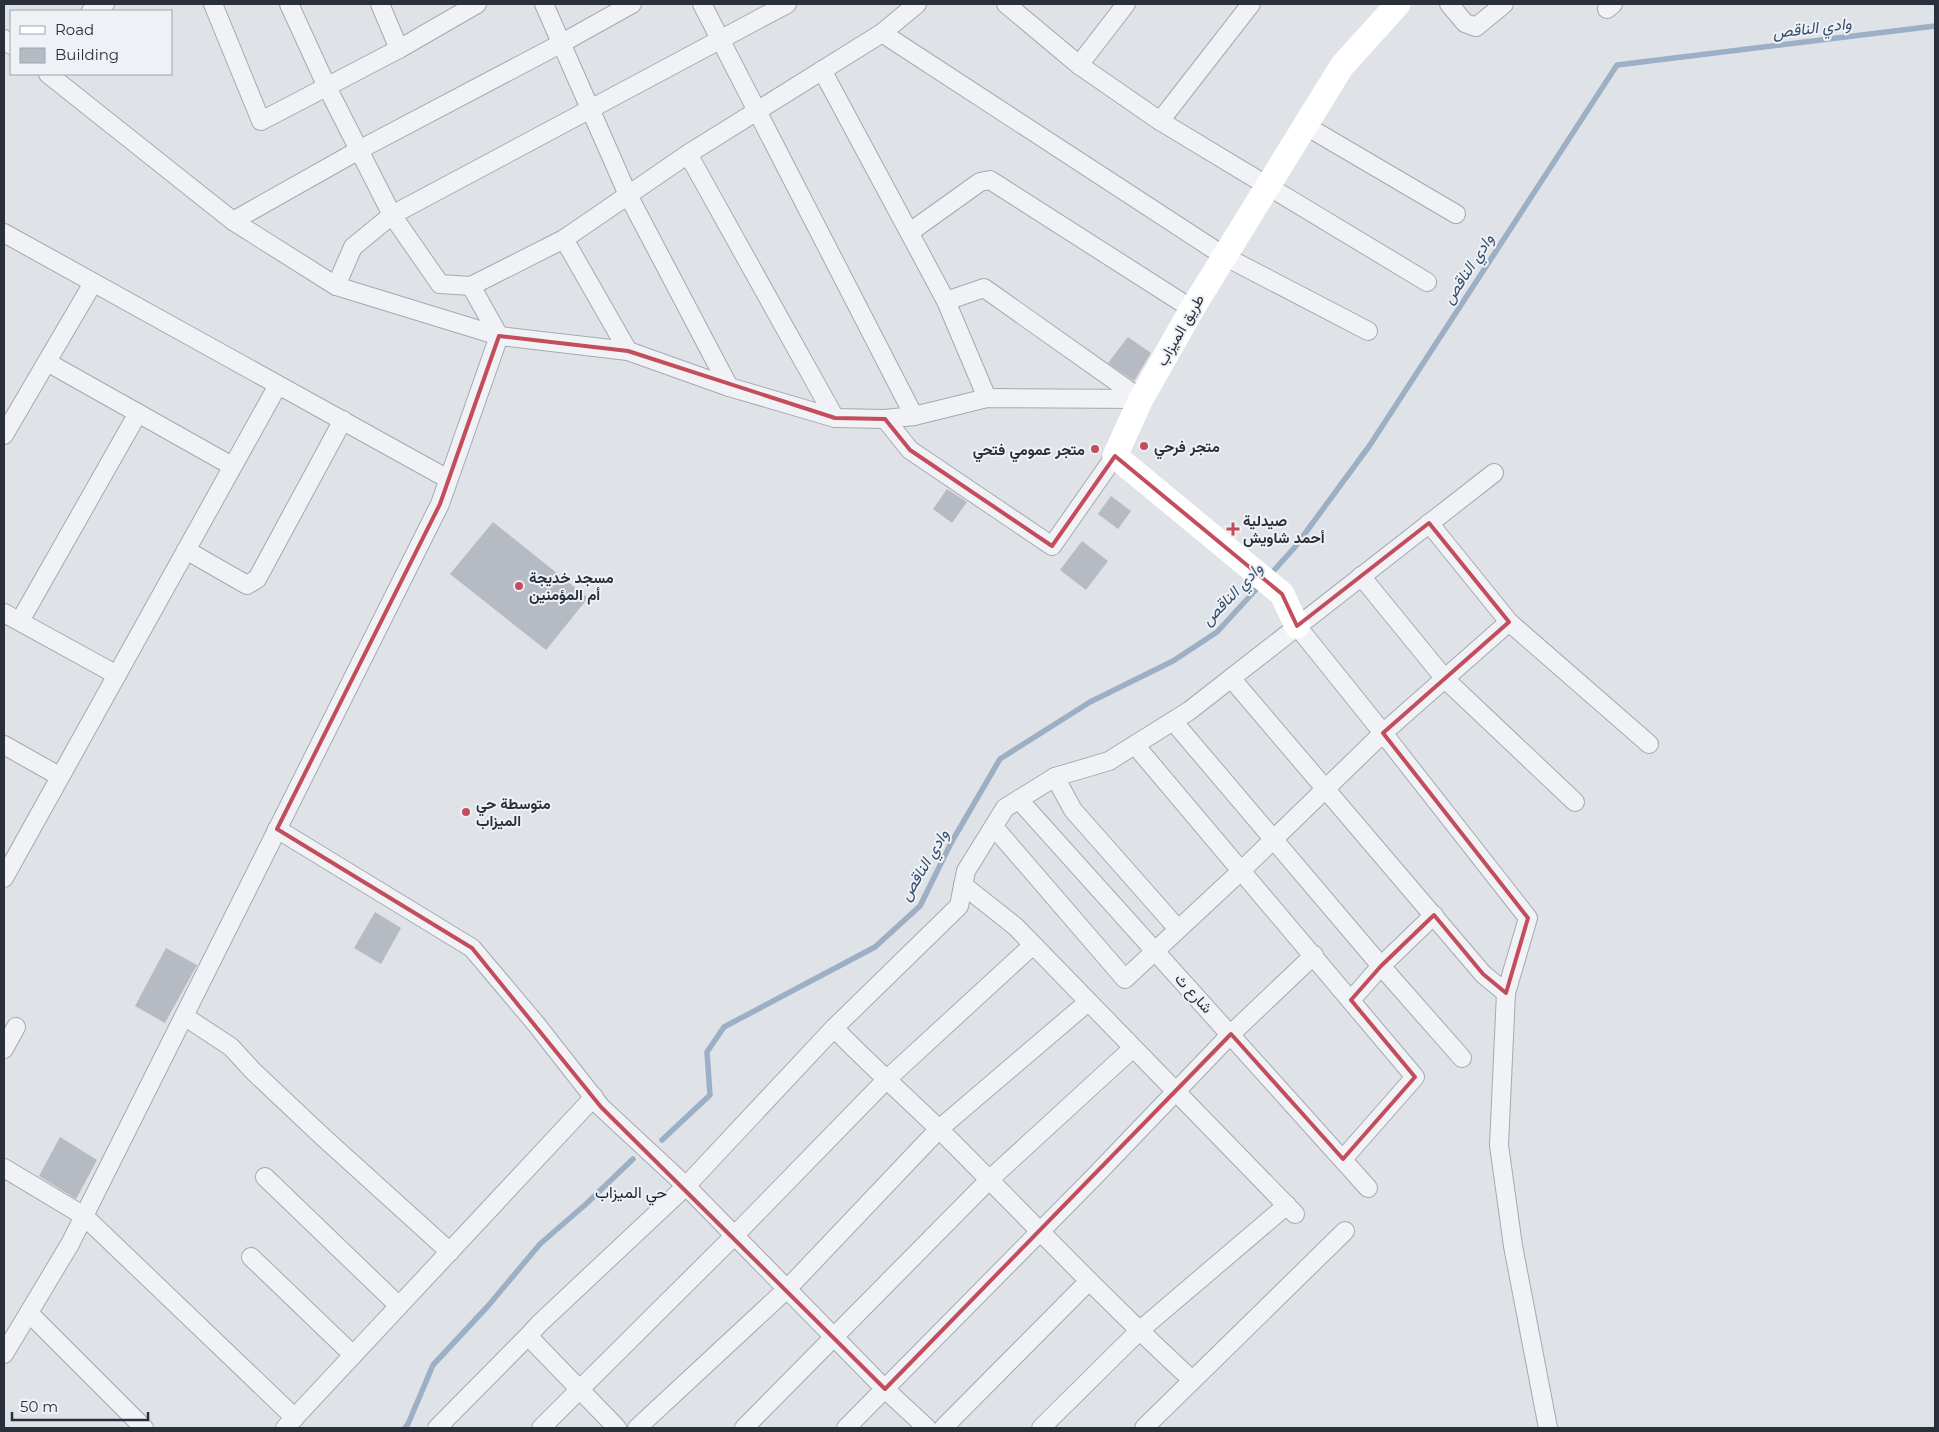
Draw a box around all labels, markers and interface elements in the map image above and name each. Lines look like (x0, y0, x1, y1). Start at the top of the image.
legend (10, 10, 172, 75)
water label: وادي الناقص (1771, 14, 1853, 46)
text: Road (55, 20, 94, 39)
text: Building (55, 45, 119, 64)
water label: وادي الناقص (1438, 230, 1501, 310)
street label: طريق الميزاب (1152, 291, 1209, 370)
place label: متجر فرحي (1154, 437, 1220, 460)
place label: متجر عمومي فتحي (973, 440, 1085, 463)
marker: متجر فرحي (1138, 440, 1150, 452)
marker: متجر عمومي فتحي (1089, 443, 1101, 455)
place label: صيدلية أحمد شاويش (1243, 511, 1325, 547)
marker: صيدلية أحمد شاويش (1227, 523, 1239, 535)
water label: وادي الناقص (1198, 559, 1269, 632)
place label: مسجد خديجة أم المؤمنين (529, 568, 614, 605)
marker: مسجد خديجة أم المؤمنين (513, 580, 525, 592)
place label: متوسطة حي الميزاب (476, 794, 551, 830)
marker: متوسطة حي الميزاب (460, 806, 472, 818)
water label: وادي الناقص (895, 826, 956, 906)
street label: شارع ث (1170, 969, 1217, 1018)
district label: حي الميزاب (595, 1183, 667, 1206)
scale bar (12, 1390, 149, 1422)
text: 50 m (20, 1397, 58, 1416)

